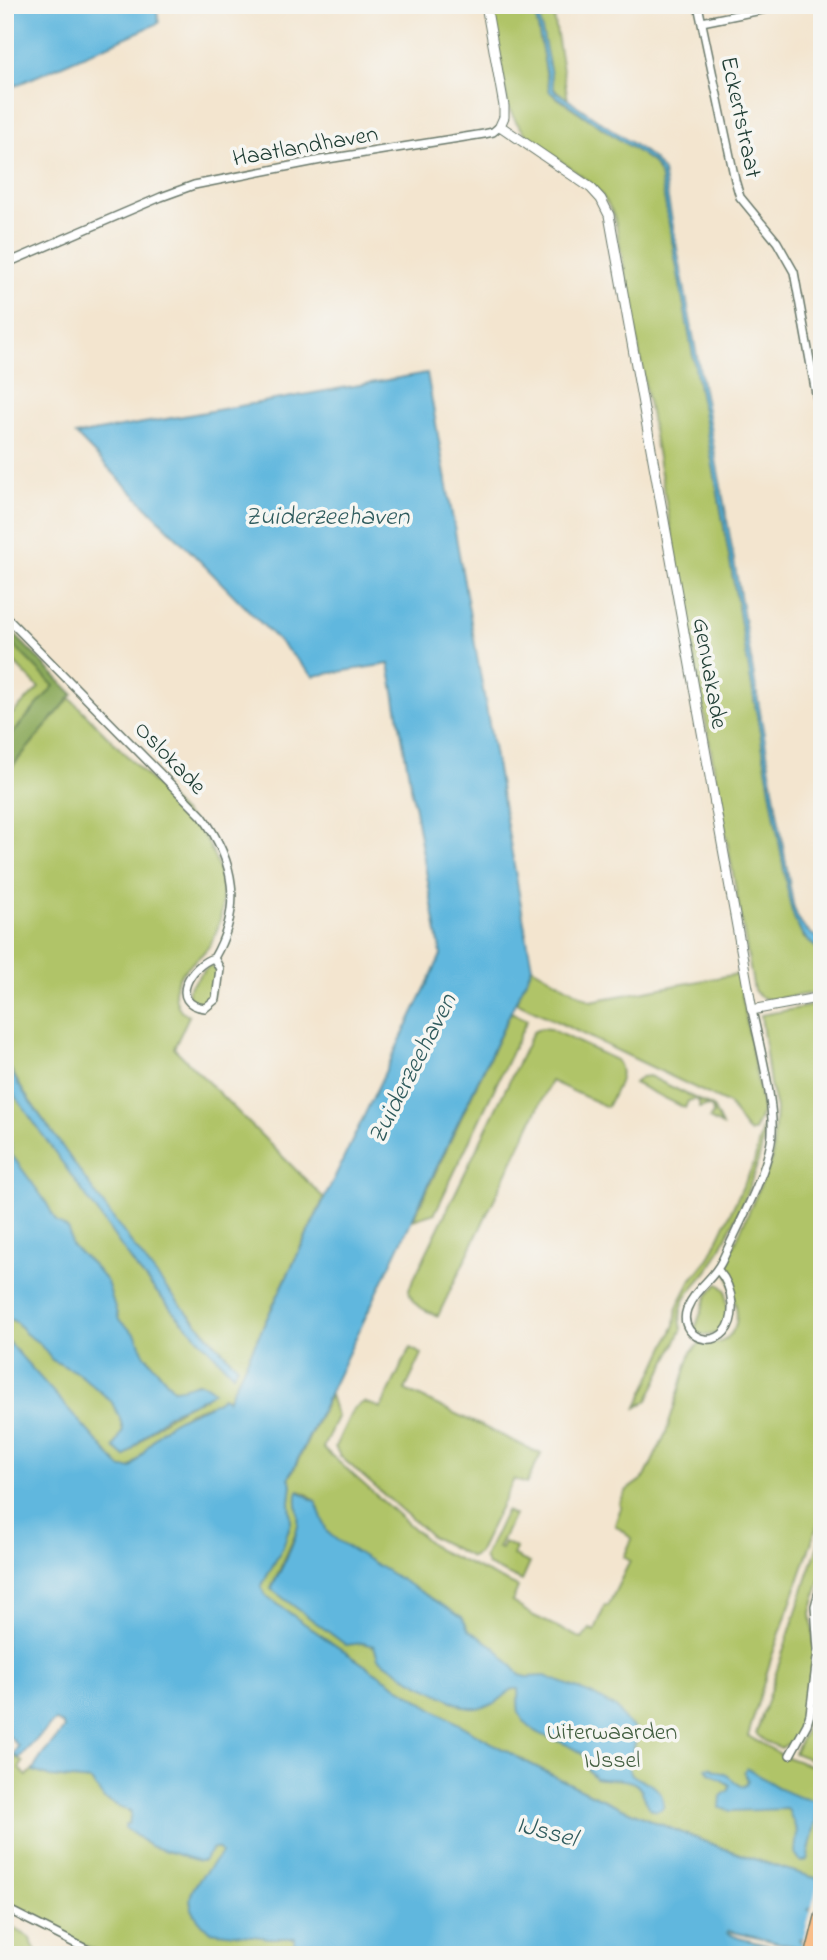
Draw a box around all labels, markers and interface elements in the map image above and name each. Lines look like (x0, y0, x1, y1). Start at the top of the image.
street label: Eckertstraat (710, 53, 770, 182)
street label: Haatlandhaven (230, 117, 381, 177)
water label: Zuiderzeehaven (245, 499, 410, 537)
street label: Genuakade (682, 615, 736, 732)
street label: Oslokade (125, 714, 214, 804)
water label: Zuiderzeehaven (359, 986, 468, 1151)
park label: Uiterwaarden IJssel (547, 1716, 677, 1779)
water label: IJssel (512, 1807, 583, 1860)

